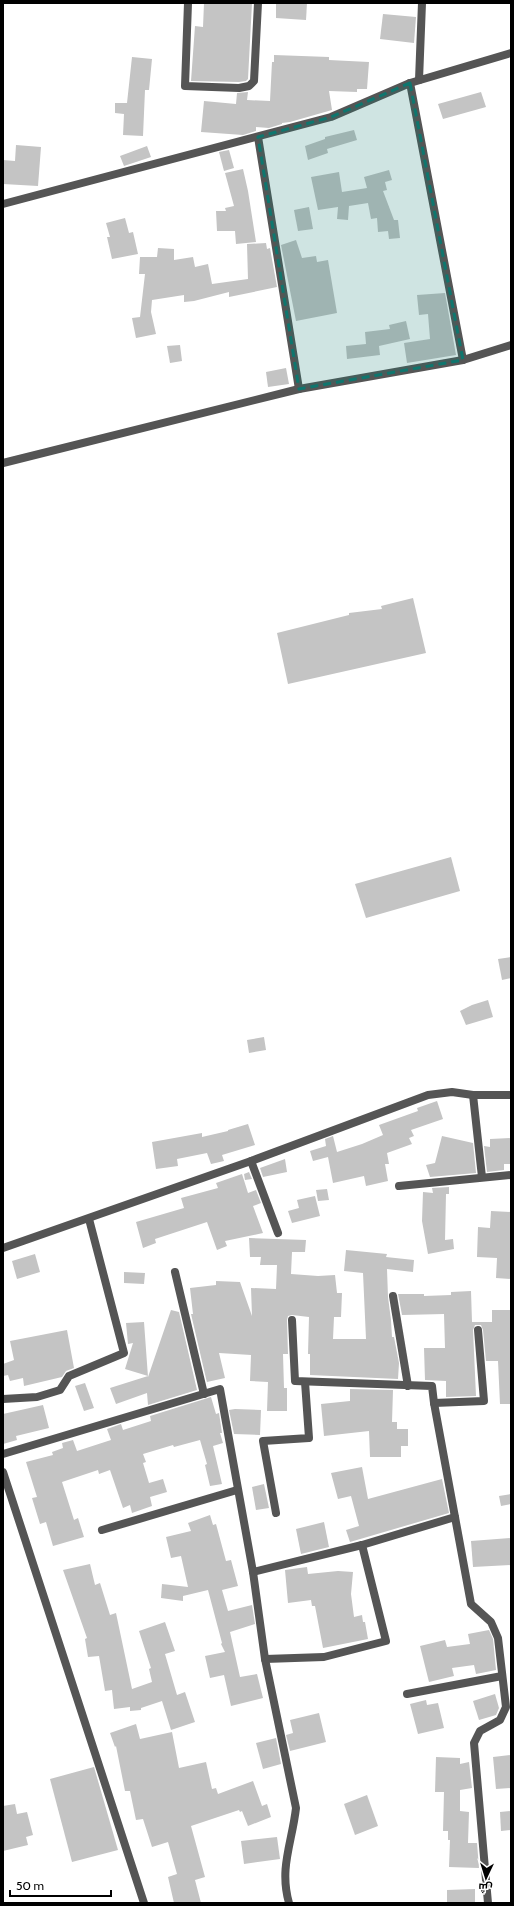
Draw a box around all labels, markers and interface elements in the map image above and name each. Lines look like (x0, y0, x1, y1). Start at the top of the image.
north arrow (466, 1858, 506, 1898)
scale bar (10, 1872, 111, 1898)
text: 50 m (16, 1878, 44, 1893)
text: ش (478, 1881, 493, 1895)

